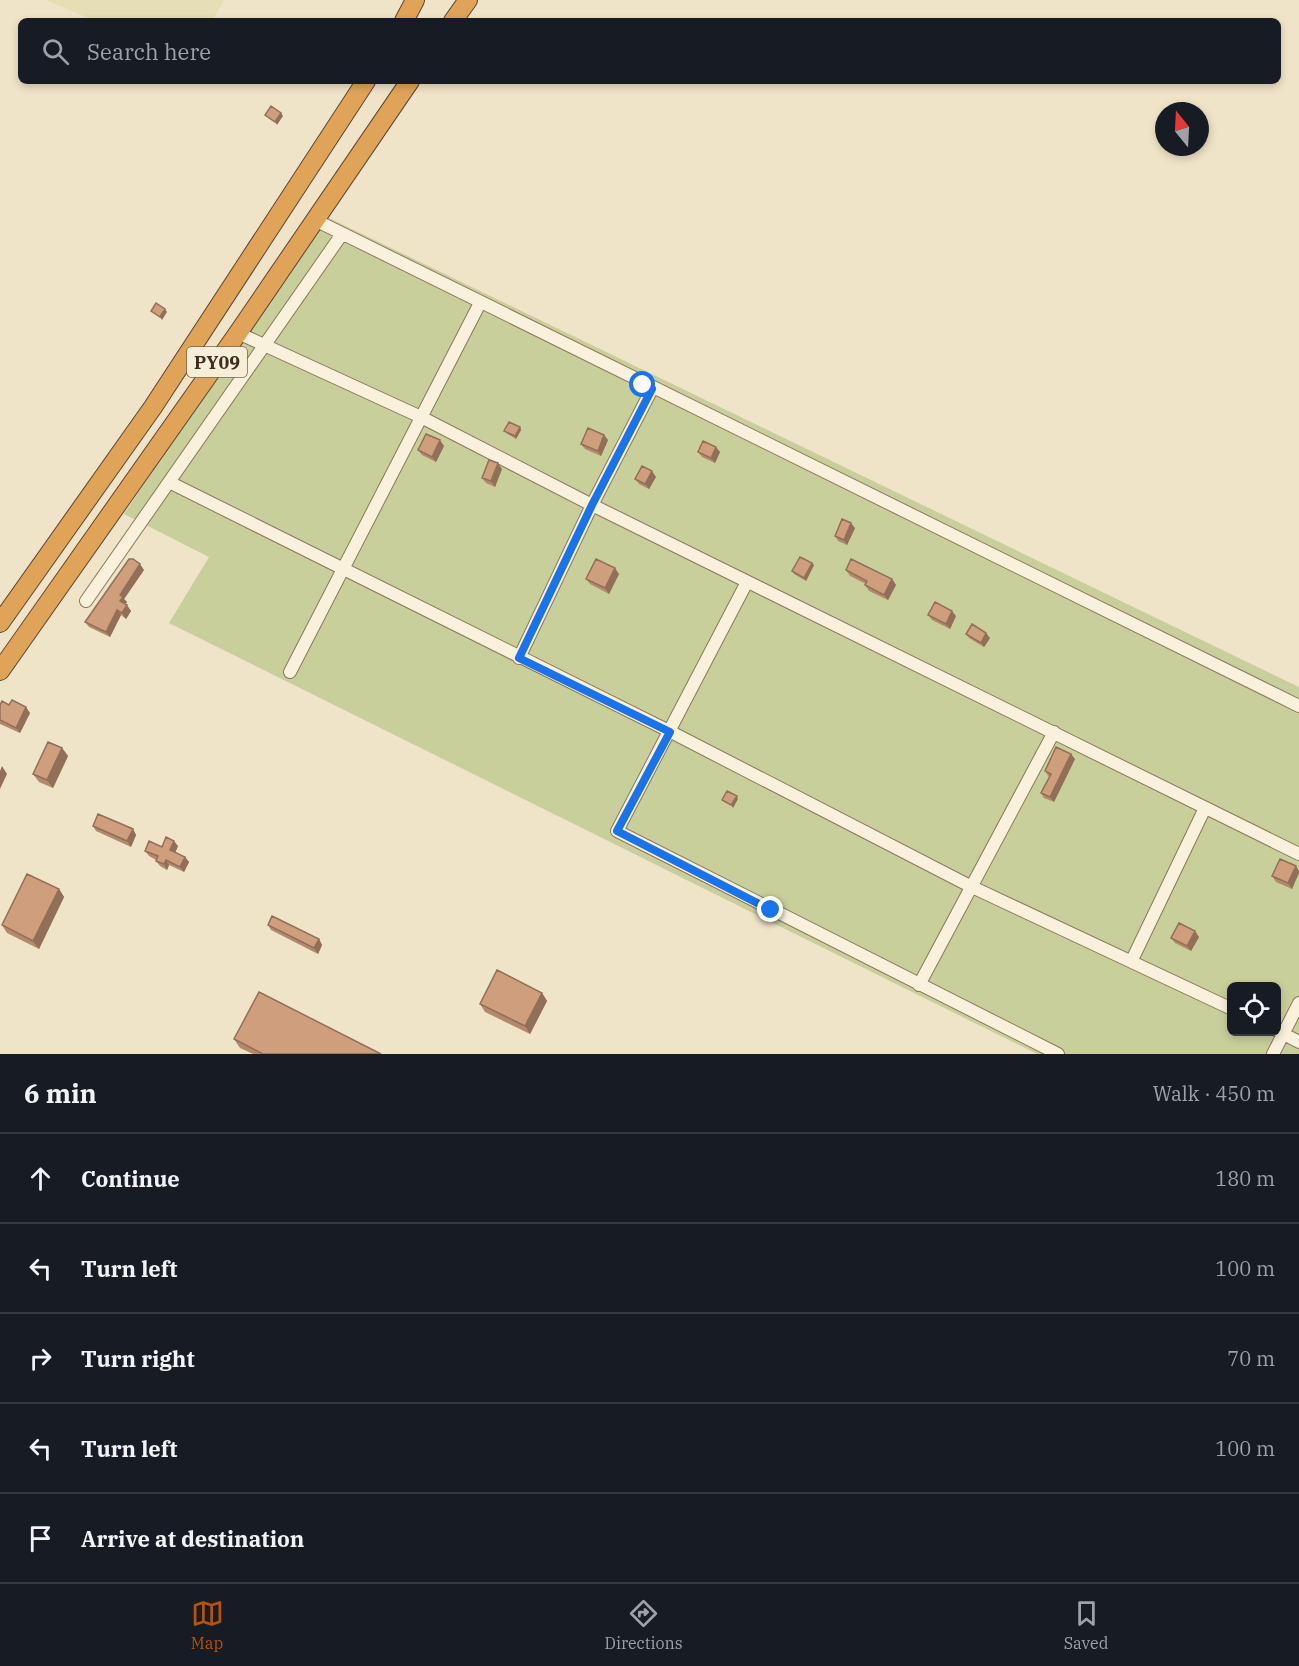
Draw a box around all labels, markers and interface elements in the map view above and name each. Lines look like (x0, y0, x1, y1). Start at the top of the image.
search box (18, 18, 1281, 84)
icon: search (39, 35, 72, 68)
text: Search here (87, 37, 211, 66)
north arrow (1155, 102, 1209, 156)
road number: PY09 (187, 347, 247, 377)
route start (629, 371, 655, 397)
route end (757, 896, 783, 922)
map controls (1227, 982, 1281, 1036)
button: locate (1227, 982, 1281, 1036)
text: 6 min (24, 1076, 97, 1110)
text: Walk · 450 m (1153, 1080, 1275, 1107)
icon: ahead (24, 1162, 57, 1195)
text: Continue (81, 1164, 180, 1193)
text: 180 m (1215, 1165, 1275, 1192)
icon: left (24, 1252, 57, 1285)
text: Turn left (81, 1254, 177, 1283)
text: 100 m (1215, 1255, 1275, 1282)
icon: right (24, 1342, 57, 1375)
text: Turn right (81, 1344, 195, 1373)
text: 70 m (1227, 1345, 1275, 1372)
icon: left (24, 1432, 57, 1465)
text: Turn left (81, 1434, 177, 1463)
text: 100 m (1215, 1435, 1275, 1462)
icon: arrive (24, 1522, 57, 1555)
text: Arrive at destination (81, 1524, 304, 1553)
tab: Map (191, 1597, 224, 1653)
tab: Directions (605, 1597, 683, 1653)
tab: Saved (1064, 1597, 1108, 1653)

